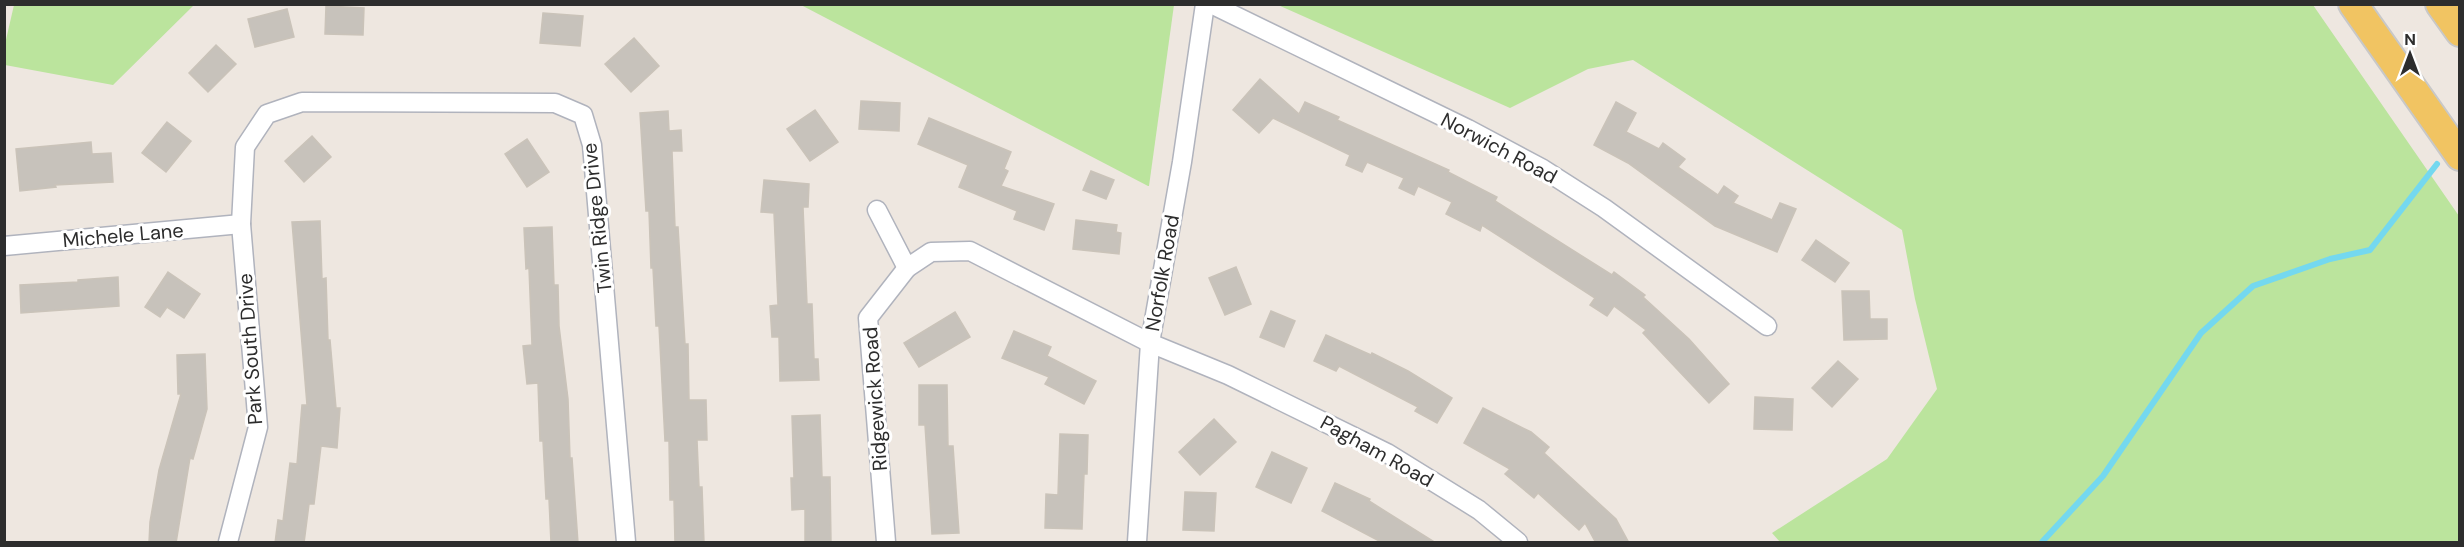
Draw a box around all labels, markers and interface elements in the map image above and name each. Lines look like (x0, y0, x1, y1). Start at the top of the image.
north arrow (2380, 24, 2440, 84)
text: N (2404, 29, 2416, 50)
street label: Norwich Road (1436, 106, 1562, 190)
street label: Twin Ridge Drive (576, 142, 618, 294)
street label: Norfolk Road (1139, 213, 1185, 333)
street label: Michele Lane (61, 217, 185, 253)
street label: Park South Drive (232, 272, 268, 426)
street label: Ridgewick Road (857, 326, 893, 472)
street label: Pagham Road (1316, 409, 1438, 493)

